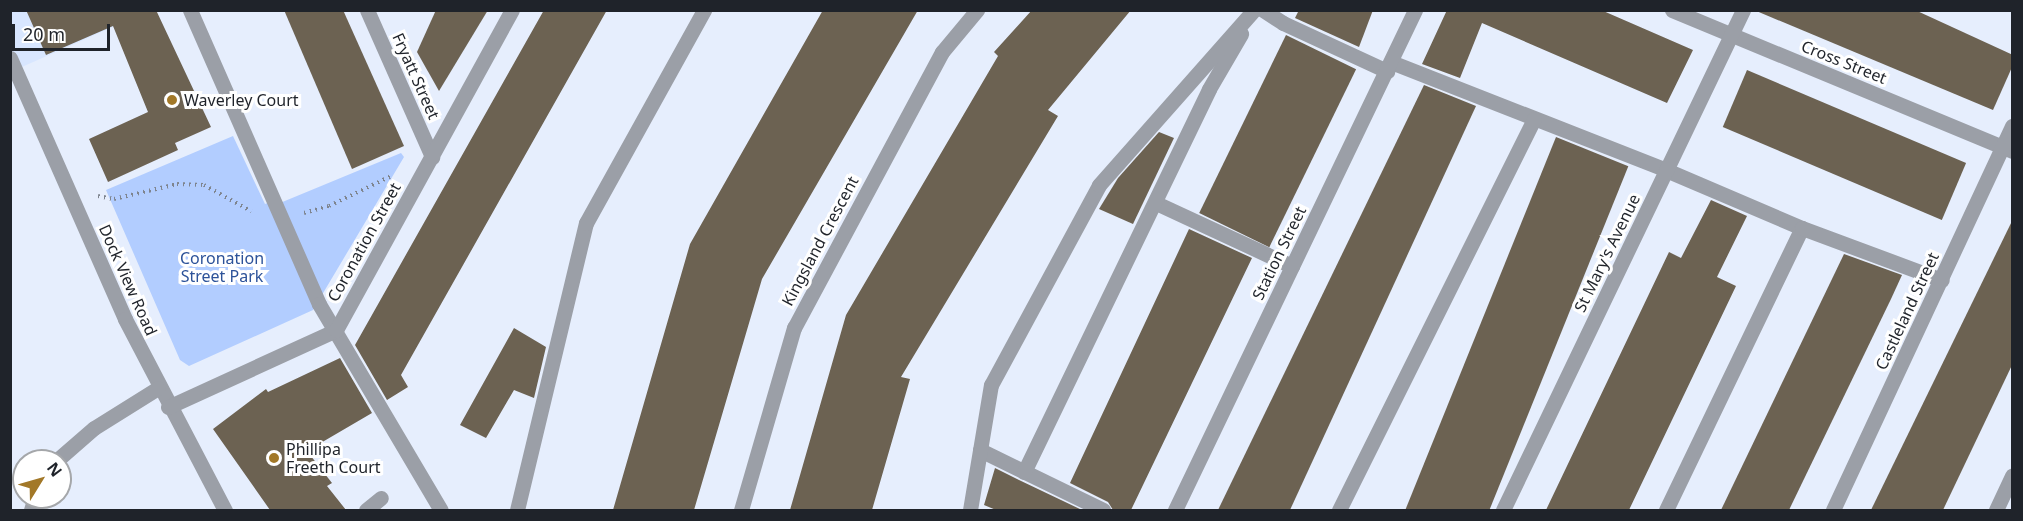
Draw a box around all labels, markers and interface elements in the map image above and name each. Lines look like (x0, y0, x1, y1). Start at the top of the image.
scale bar (15, 12, 112, 50)
text: 20 m (23, 22, 65, 46)
street label: Fryatt Street (388, 30, 444, 122)
street label: Cross Street (1799, 36, 1889, 88)
place label: Waverley Court (184, 90, 299, 110)
marker: Waverley Court (165, 93, 179, 107)
street label: Kingsland Crescent (778, 173, 862, 309)
street label: Coronation Street (323, 179, 405, 305)
street label: St Mary's Avenue (1570, 191, 1644, 315)
street label: Station Street (1248, 203, 1310, 303)
street label: Dock View Road (95, 222, 161, 338)
park label: Coronation Street Park (180, 248, 264, 286)
street label: Castleland Street (1871, 249, 1943, 373)
place label: Phillipa Freeth Court (286, 439, 381, 477)
north arrow (12, 449, 72, 509)
marker: Phillipa Freeth Court (267, 451, 281, 465)
text: N (42, 458, 67, 481)

